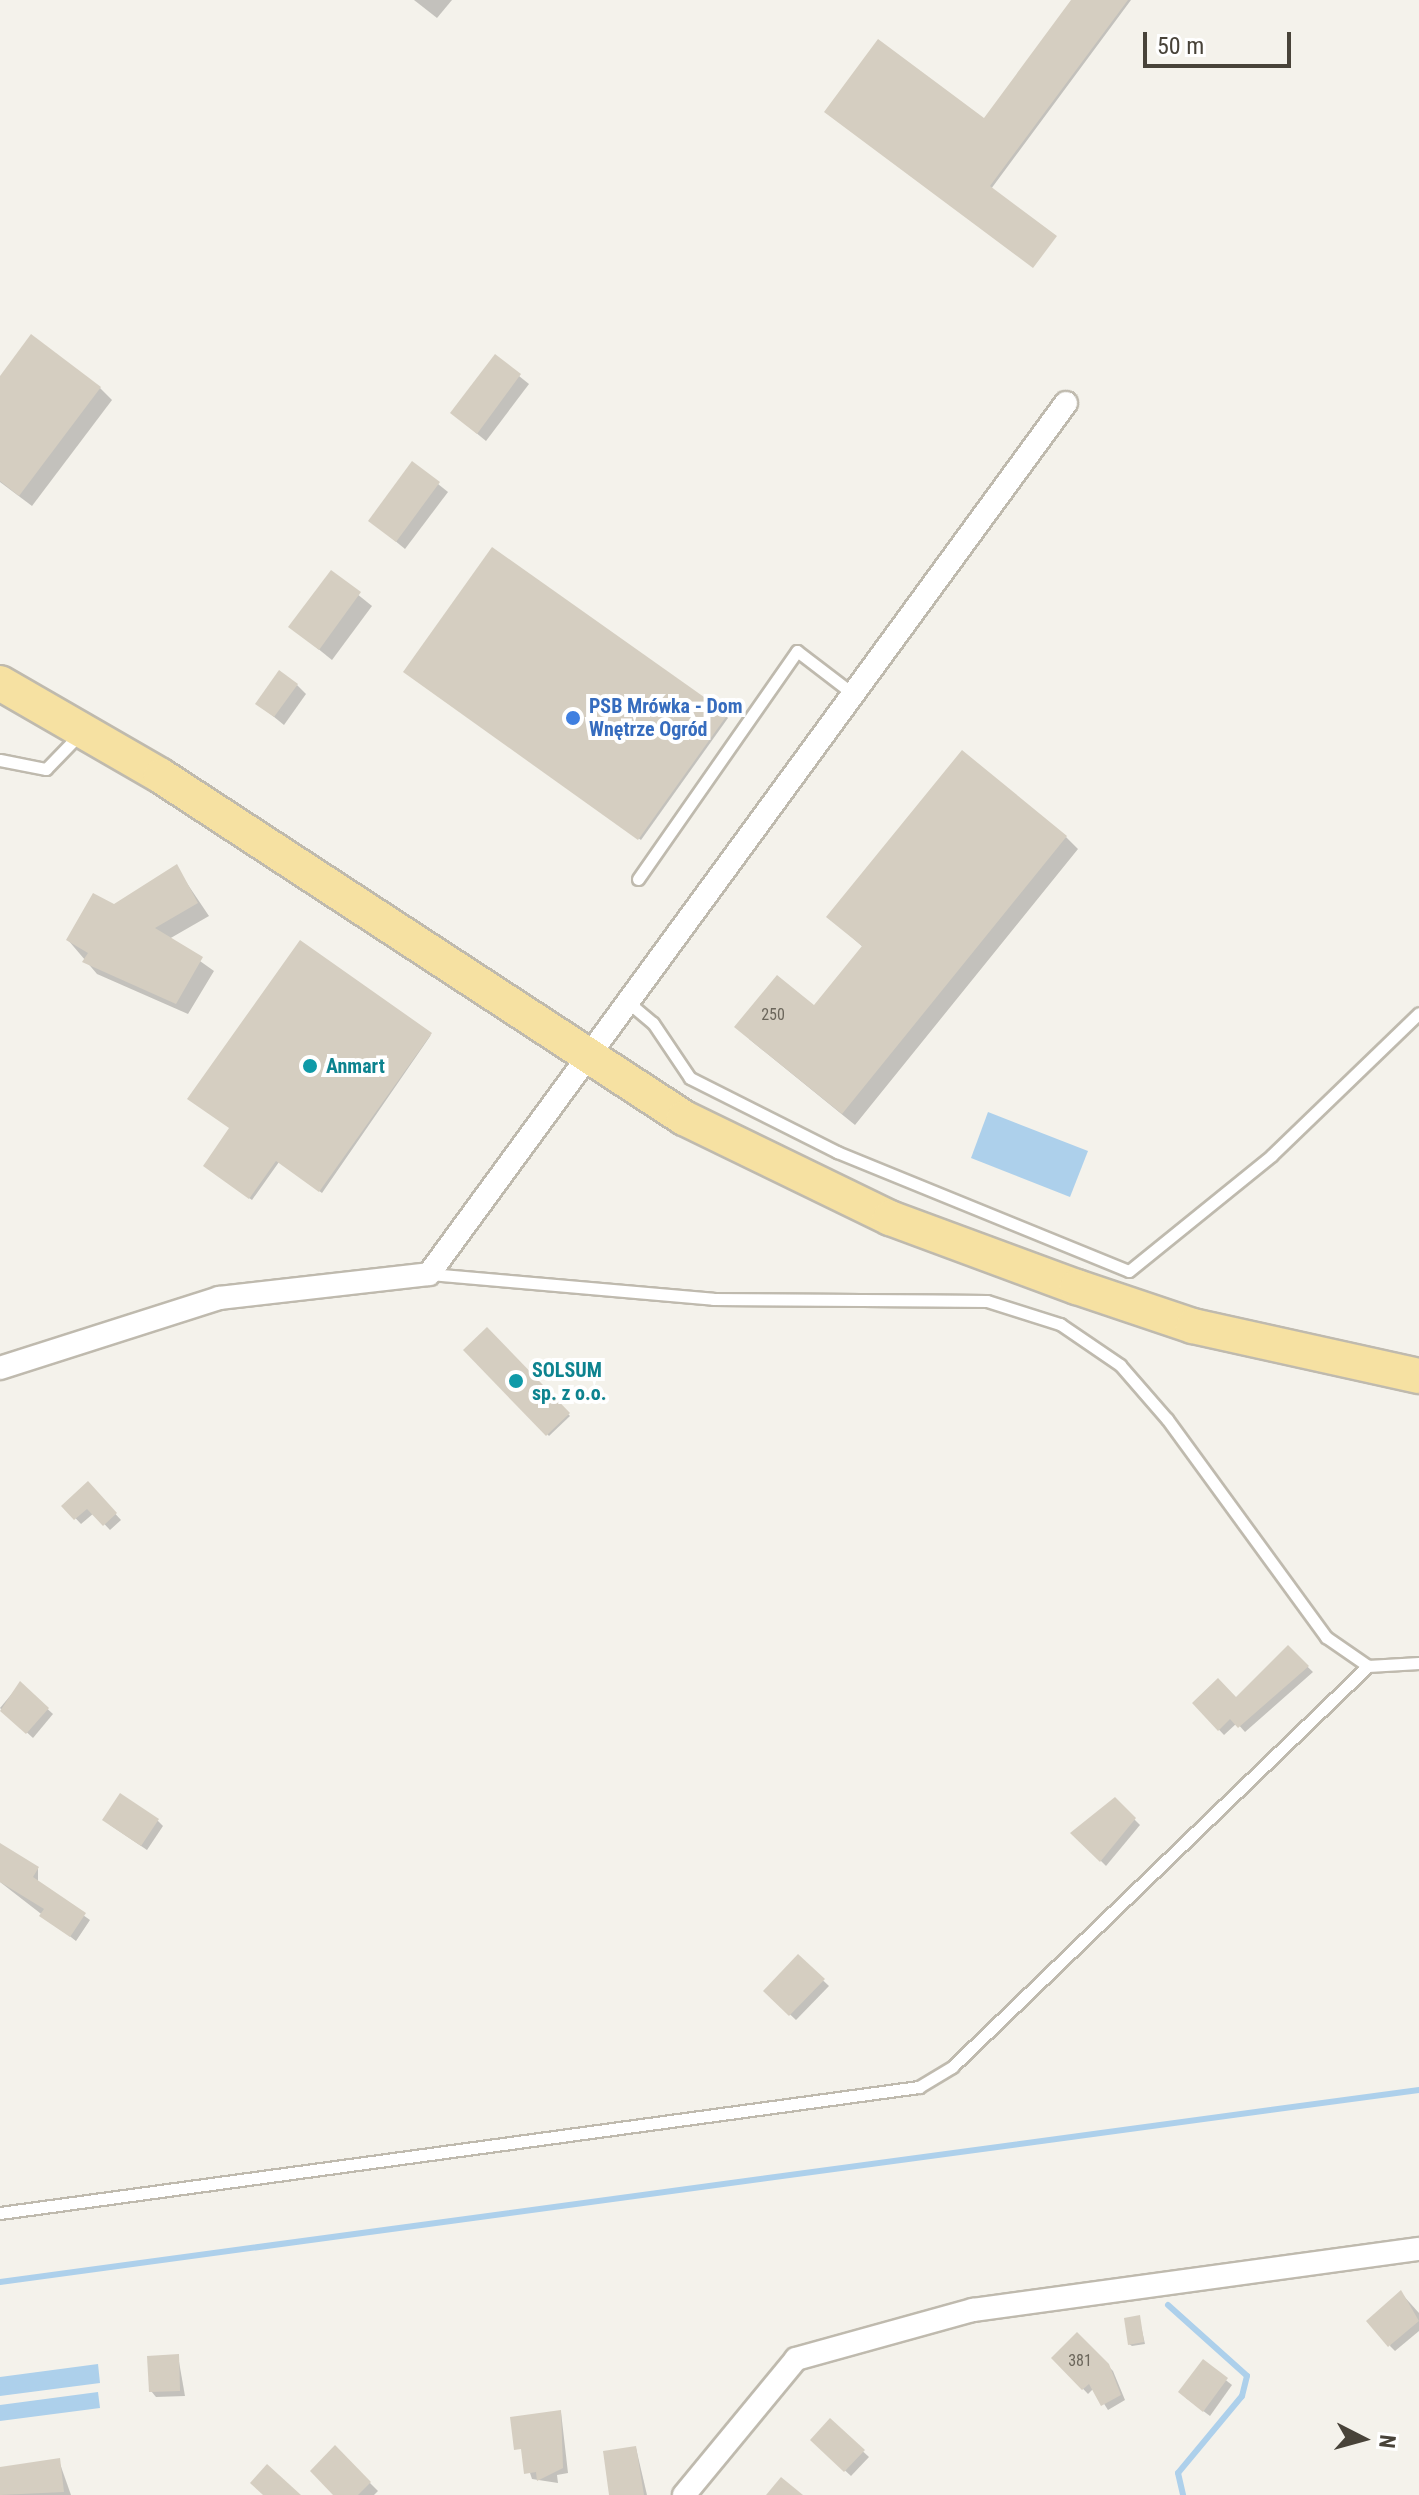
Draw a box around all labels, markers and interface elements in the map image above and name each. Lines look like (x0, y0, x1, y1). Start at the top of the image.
scale bar (1147, 16, 1295, 66)
text: 50 m (1157, 32, 1204, 60)
place label: PSB Mrówka - Dom Wnętrze Ogród (589, 694, 743, 741)
marker: PSB Mrówka - Dom Wnętrze Ogród (564, 709, 582, 727)
house number: 250 (761, 1005, 785, 1025)
place label: Anmart (326, 1054, 385, 1078)
marker: Anmart (301, 1057, 319, 1075)
place label: SOLSUM sp. z o.o. (532, 1358, 607, 1405)
marker: SOLSUM sp. z o.o. (507, 1372, 525, 1390)
house number: 381 (1068, 2351, 1092, 2371)
north arrow (1323, 2399, 1403, 2479)
text: N (1374, 2434, 1401, 2450)

